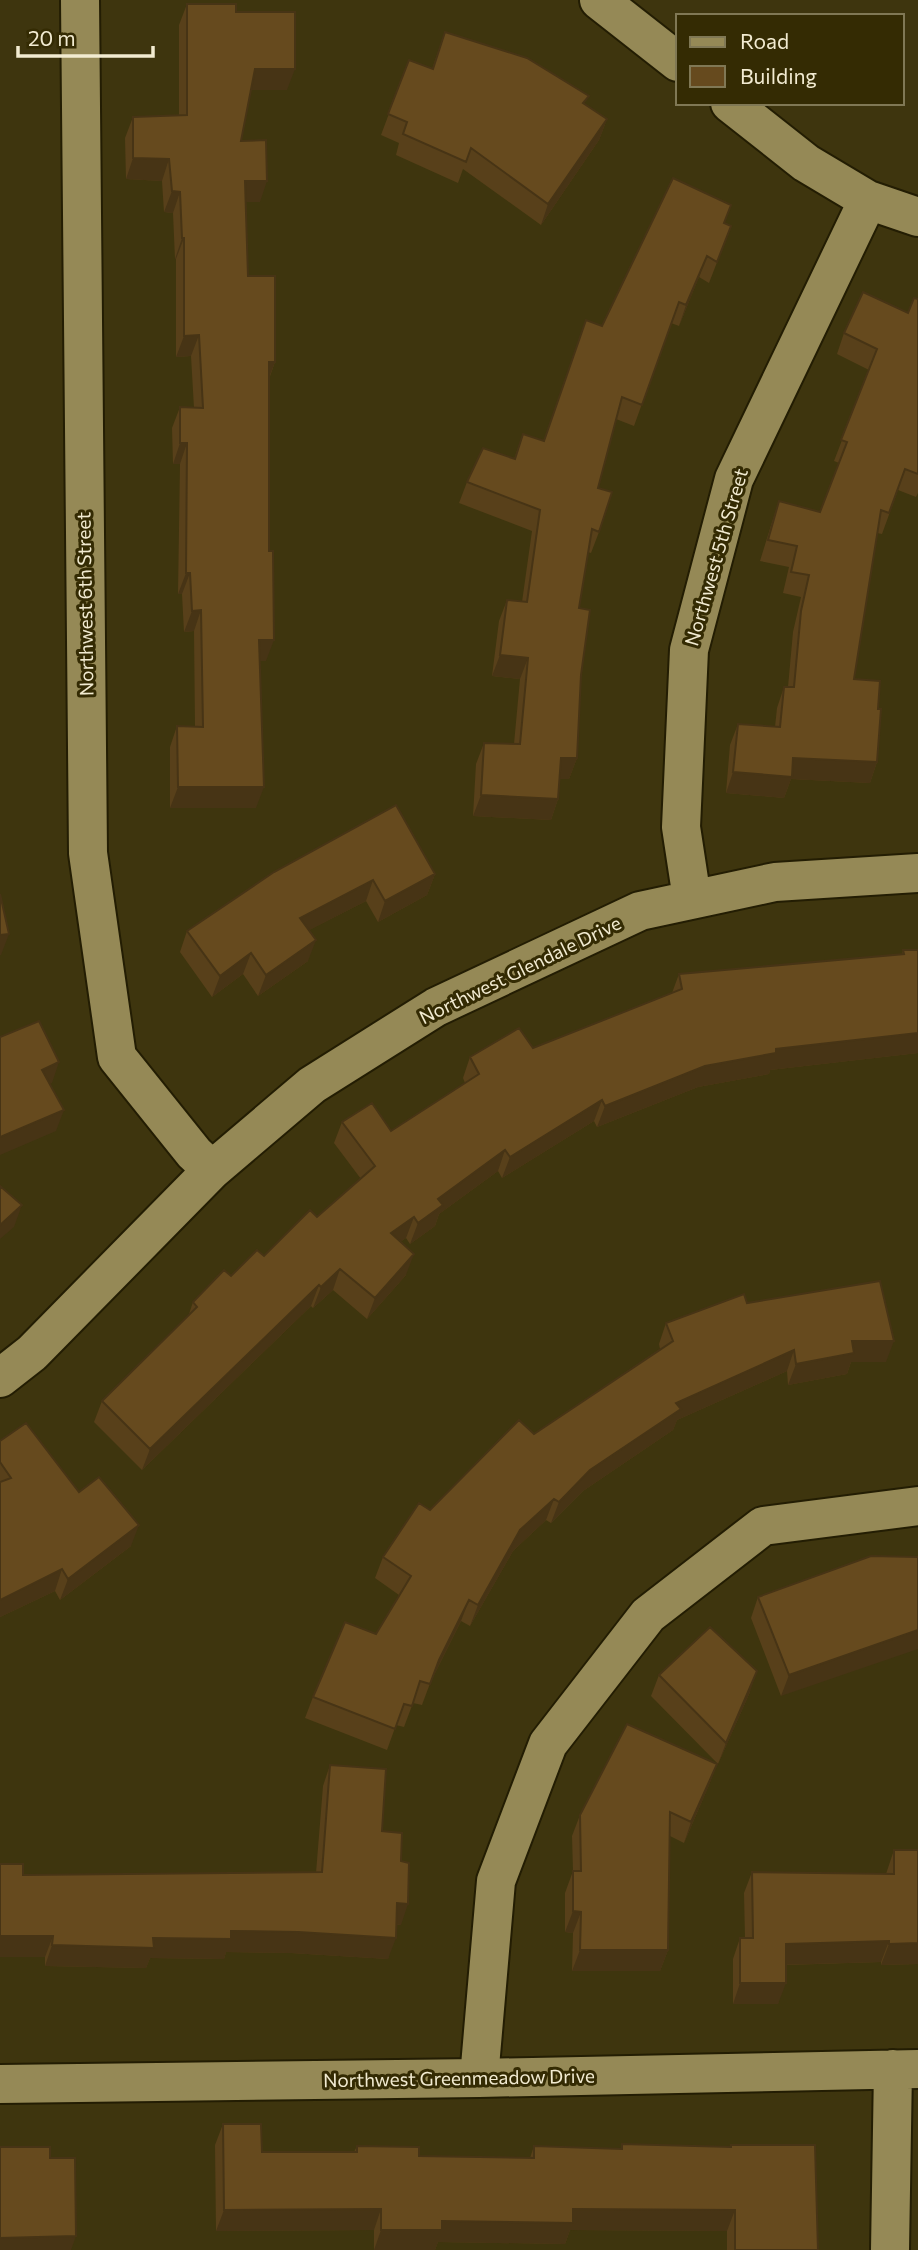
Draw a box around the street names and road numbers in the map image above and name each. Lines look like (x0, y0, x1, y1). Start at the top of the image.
street label: Northwest 5th Street (679, 465, 752, 648)
street label: Northwest 6th Street (71, 512, 98, 696)
street label: Northwest Glendale Drive (415, 911, 624, 1028)
street label: Northwest Greenmeadow Drive (323, 2064, 595, 2091)

